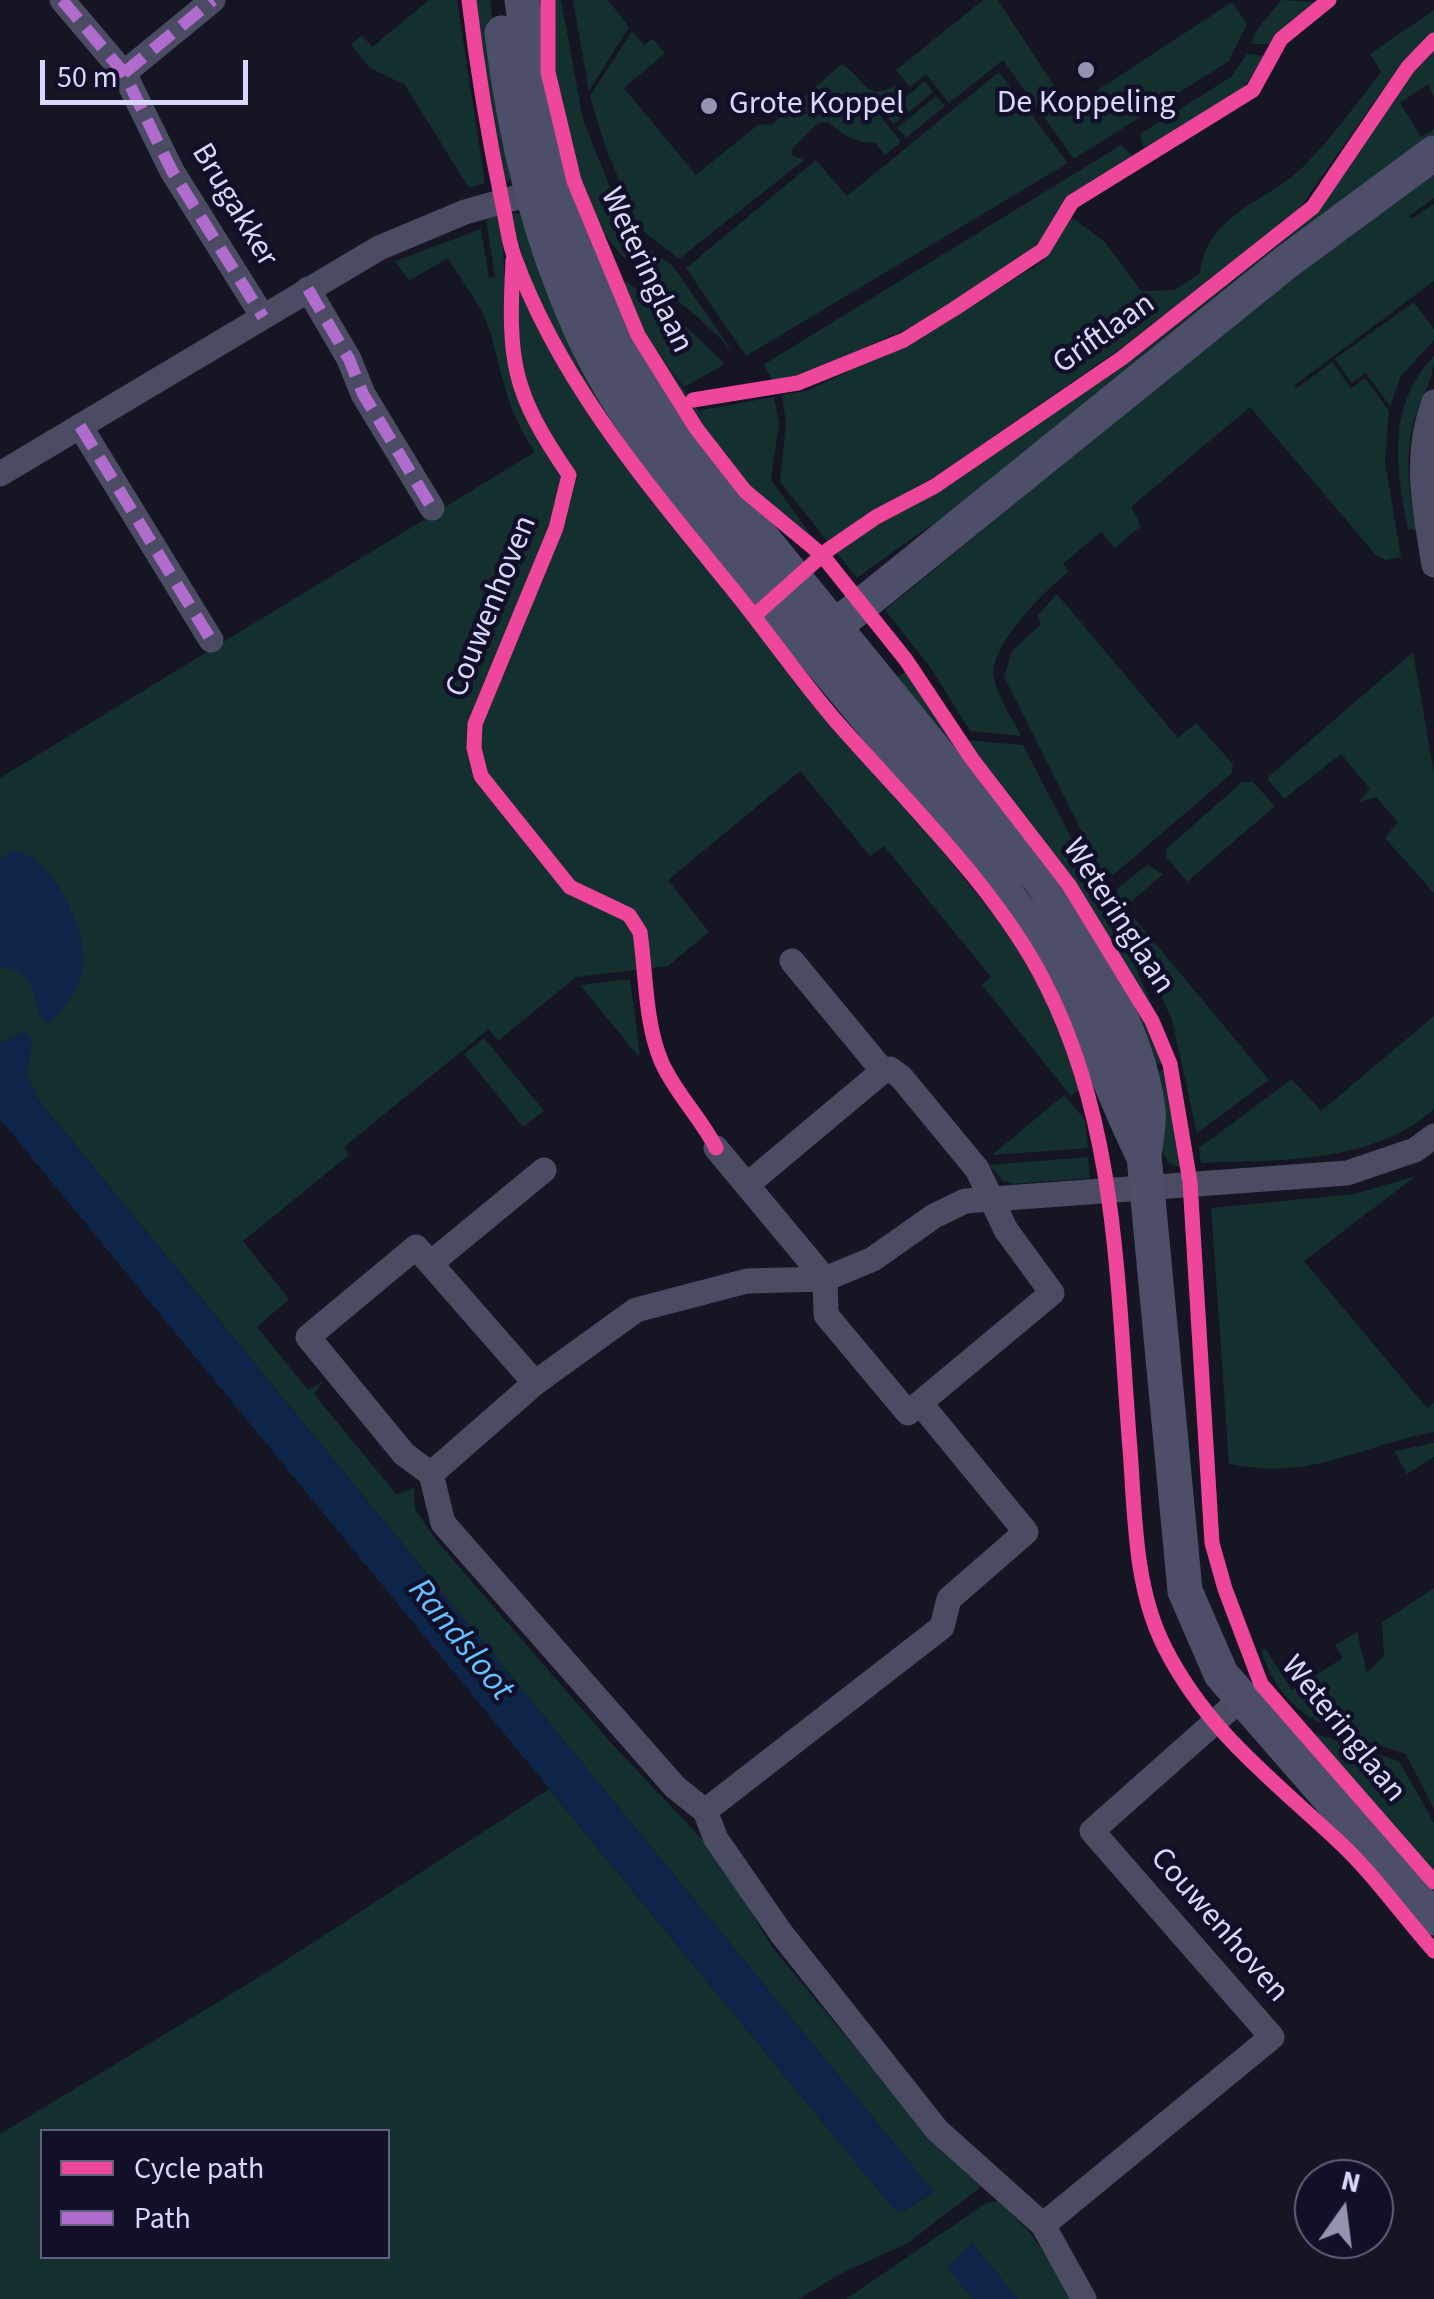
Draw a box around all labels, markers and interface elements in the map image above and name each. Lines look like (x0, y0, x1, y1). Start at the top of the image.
scale bar (45, 40, 252, 102)
text: 50 m (57, 56, 118, 99)
marker: De Koppeling (1075, 59, 1097, 81)
place label: De Koppeling (997, 86, 1175, 124)
place label: Grote Koppel (729, 87, 904, 125)
marker: Grote Koppel (698, 95, 720, 117)
street label: Brugakker (181, 137, 285, 275)
street label: Weteringlaan (590, 182, 700, 360)
street label: Griftlaan (1047, 286, 1163, 384)
street label: Couwenhoven (439, 511, 547, 703)
street label: Weteringlaan (1053, 832, 1181, 1002)
water label: Randsloot (397, 1571, 521, 1711)
street label: Weteringlaan (1271, 1649, 1413, 1811)
street label: Couwenhoven (1140, 1841, 1296, 2011)
legend (40, 2129, 390, 2259)
text: Cycle path (134, 2147, 264, 2190)
north arrow (1294, 2159, 1394, 2259)
text: N (1337, 2160, 1365, 2203)
text: Path (134, 2197, 191, 2240)

